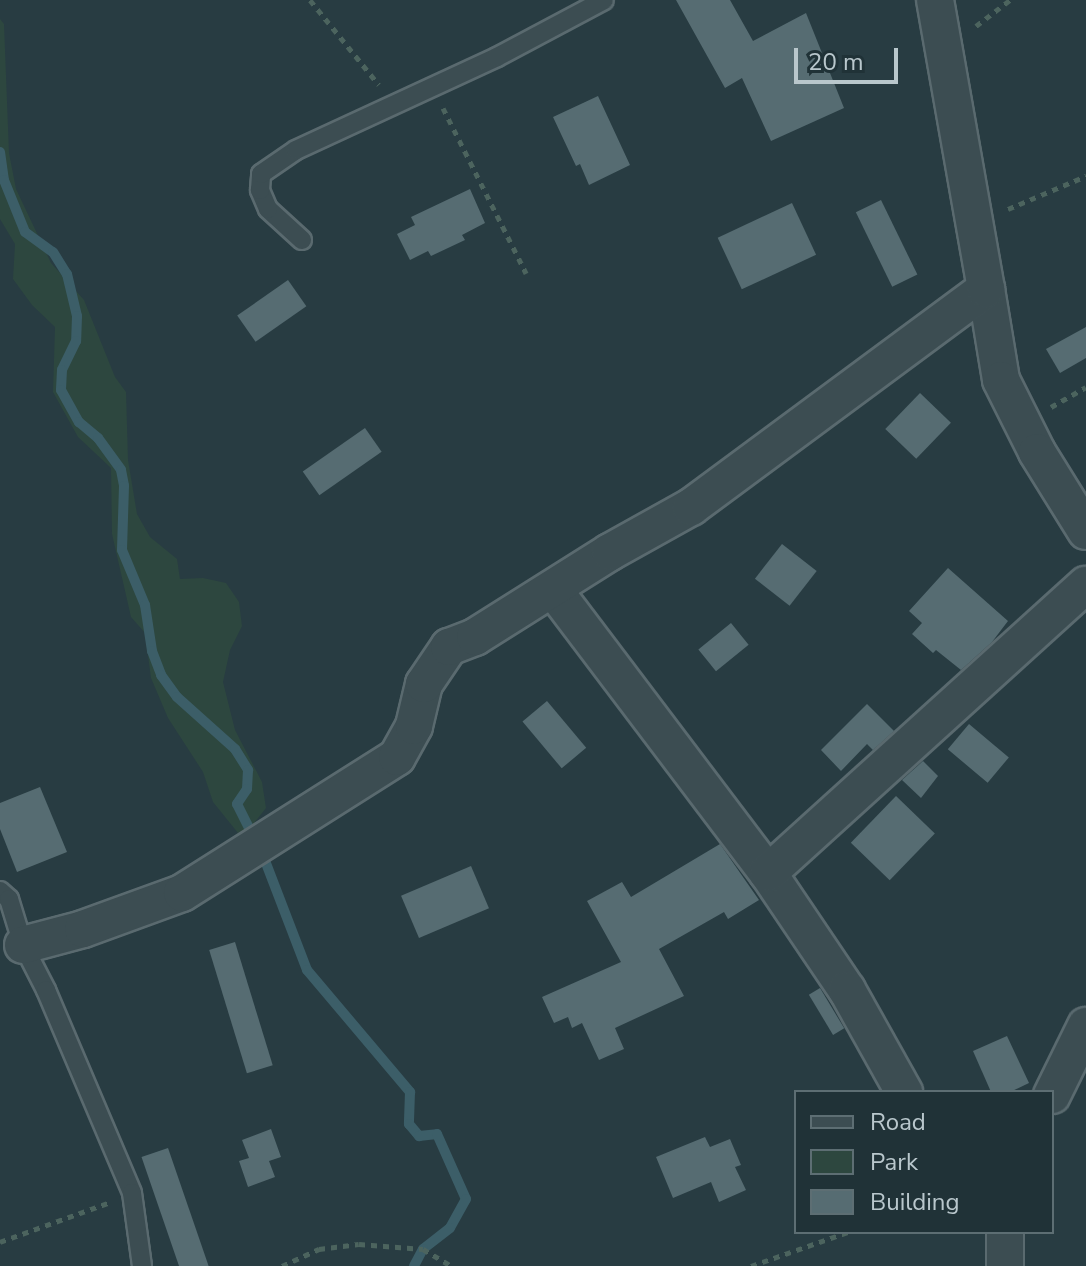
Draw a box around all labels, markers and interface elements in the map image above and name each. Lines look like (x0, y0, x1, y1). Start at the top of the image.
scale bar (798, 32, 902, 82)
text: 20 m (808, 46, 864, 78)
legend (794, 1090, 1054, 1234)
text: Road (870, 1106, 926, 1138)
text: Park (870, 1146, 918, 1178)
text: Building (870, 1186, 960, 1218)

